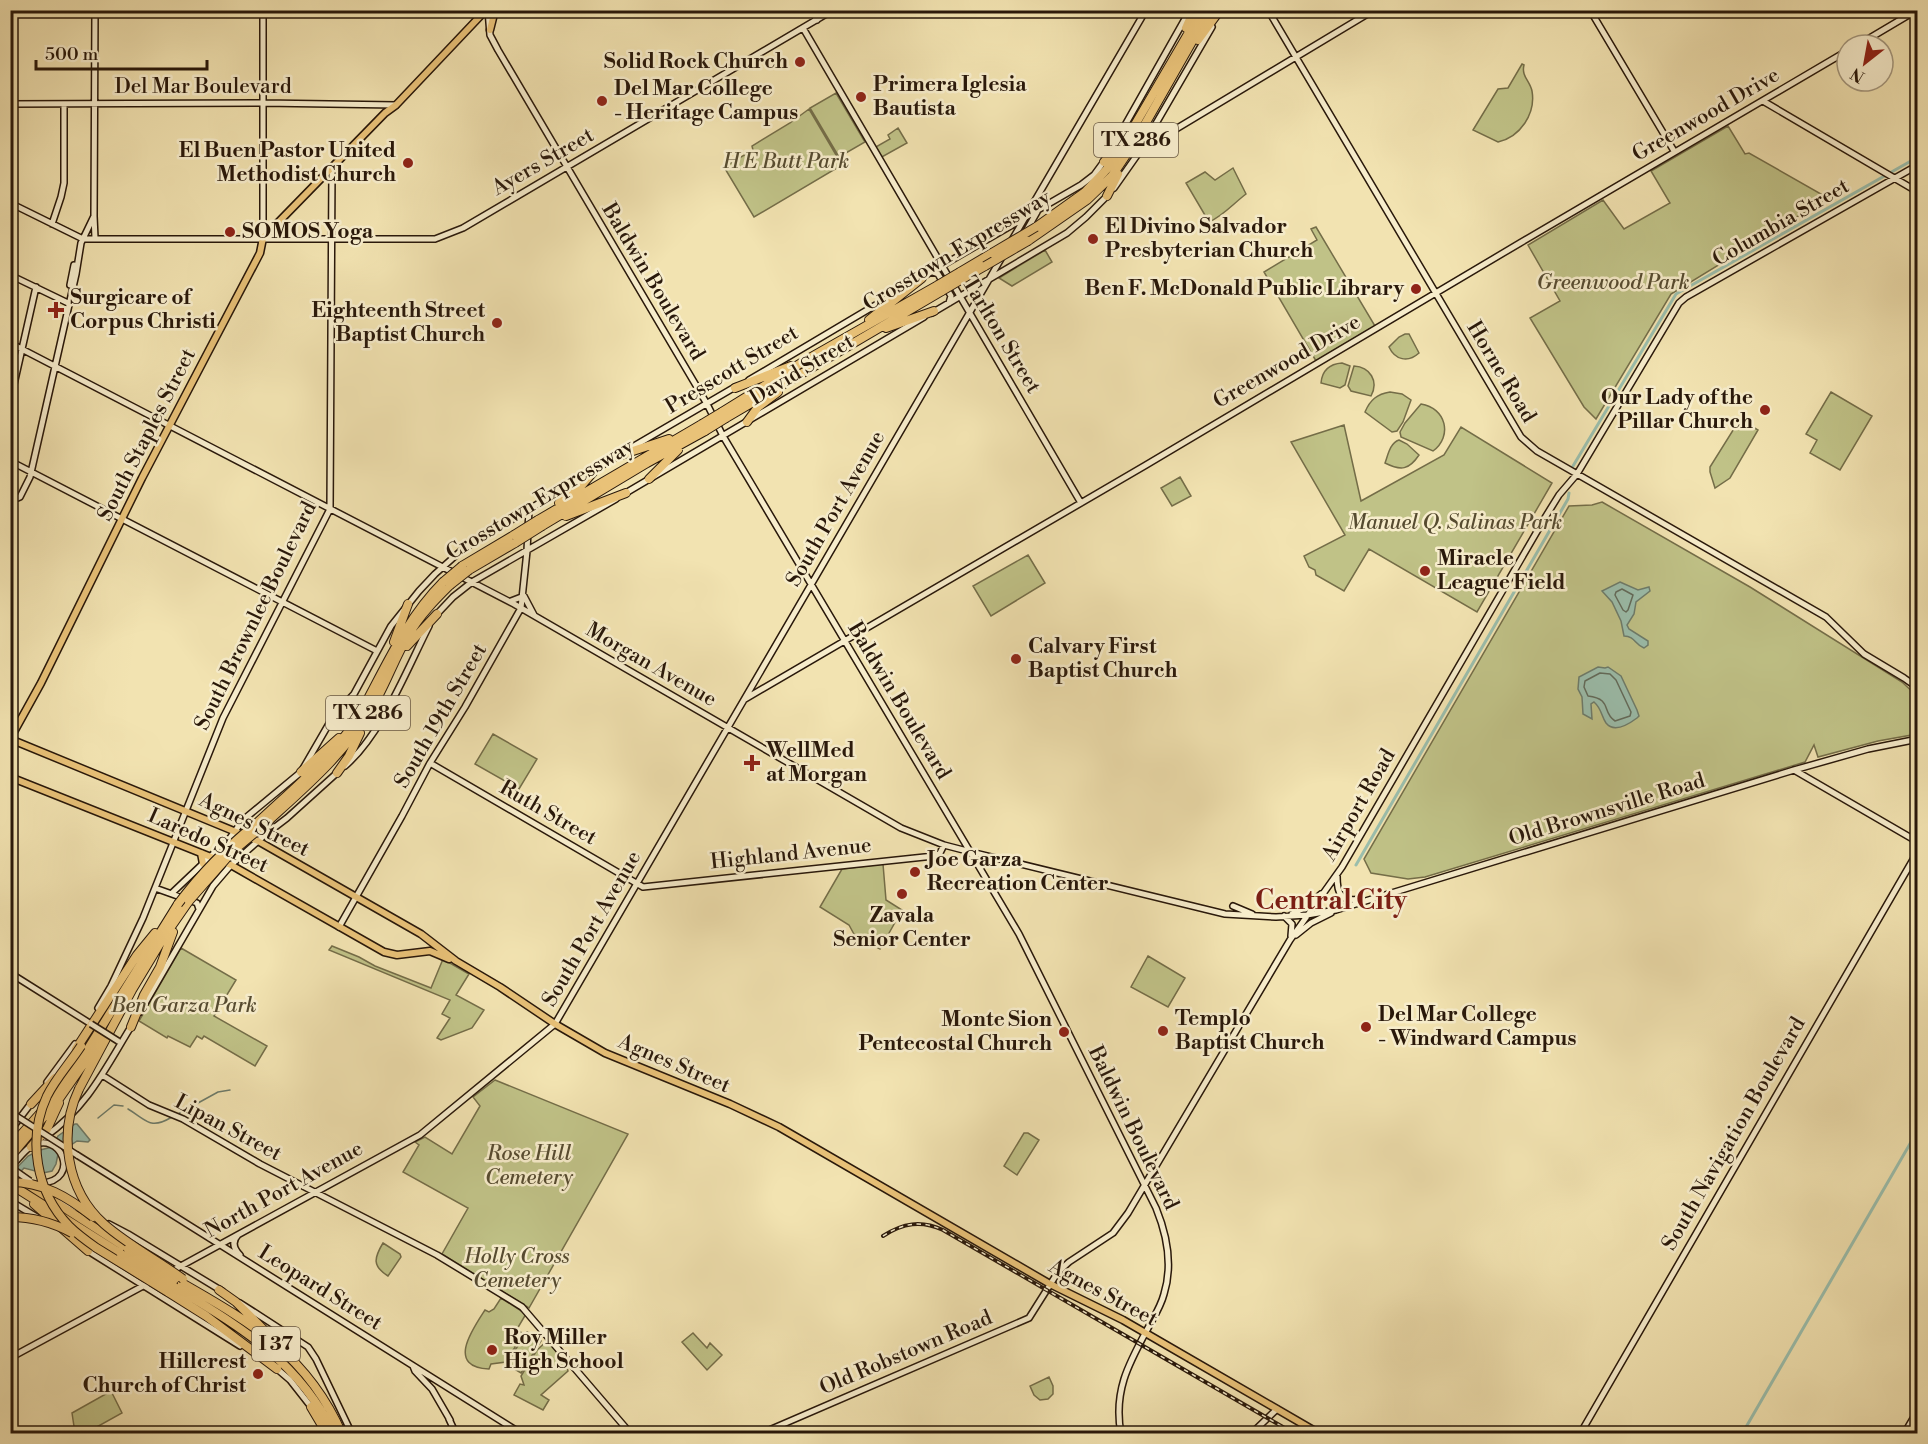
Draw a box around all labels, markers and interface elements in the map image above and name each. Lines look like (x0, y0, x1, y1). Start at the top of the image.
scale bar (36, 33, 207, 71)
north arrow (1835, 33, 1895, 93)
text: 500 m (45, 43, 98, 66)
place label: Solid Rock Church (604, 49, 788, 75)
marker: Solid Rock Church (793, 55, 807, 69)
street label: Greenwood Drive (1628, 62, 1784, 168)
text: N (1847, 63, 1868, 87)
place label: Primera Iglesia Bautista (873, 72, 1027, 122)
street label: Del Mar Boulevard (114, 74, 292, 100)
place label: Del Mar College - Heritage Campus (614, 76, 798, 126)
marker: Primera Iglesia Bautista (854, 90, 868, 104)
marker: Del Mar College - Heritage Campus (595, 94, 609, 108)
street label: Ayers Street (487, 122, 599, 202)
road number: TX 286 (1094, 123, 1178, 157)
place label: El Buen Pastor United Methodist Church (179, 138, 396, 188)
park label: H E Butt Park (722, 149, 849, 175)
marker: El Buen Pastor United Methodist Church (401, 156, 415, 170)
street label: Columbia Street (1708, 173, 1855, 273)
street label: Crosstown Expressway (858, 184, 1056, 317)
street label: Baldwin Boulevard (595, 198, 710, 365)
place label: El Divino Salvador Presbyterian Church (1105, 214, 1313, 264)
place label: SOMOS Yoga (242, 219, 374, 245)
marker: SOMOS Yoga (223, 225, 237, 239)
marker: El Divino Salvador Presbyterian Church (1086, 232, 1100, 246)
park label: Greenwood Park (1537, 270, 1689, 296)
street label: Tarlton Street (956, 272, 1046, 399)
place label: Ben F. McDonald Public Library (1085, 276, 1404, 302)
marker: Ben F. McDonald Public Library (1409, 282, 1423, 296)
place label: Surgicare of Corpus Christi (70, 285, 216, 335)
place label: Eighteenth Street Baptist Church (311, 298, 486, 348)
marker: Surgicare of Corpus Christi (47, 301, 65, 319)
street label: Greenwood Drive (1209, 309, 1365, 415)
marker: Eighteenth Street Baptist Church (490, 316, 504, 330)
street label: Horne Road (1460, 316, 1542, 428)
street label: Presscott Street (661, 320, 804, 420)
street label: David Street (745, 328, 860, 411)
street label: South Staples Street (92, 344, 202, 526)
place label: Our Lady of the Pillar Church (1601, 385, 1753, 435)
marker: Our Lady of the Pillar Church (1758, 403, 1772, 417)
street label: South Port Avenue (781, 426, 891, 592)
street label: Crosstown Expressway (441, 433, 639, 566)
street label: South Brownlee Boulevard (189, 497, 323, 735)
park label: Manuel Q. Salinas Park (1348, 510, 1562, 536)
place label: Miracle League Field (1437, 546, 1566, 596)
marker: Miracle League Field (1418, 564, 1432, 578)
street label: Morgan Avenue (581, 617, 721, 713)
street label: Baldwin Boulevard (841, 617, 956, 784)
place label: Calvary First Baptist Church (1028, 634, 1178, 684)
street label: South 19th Street (389, 638, 493, 793)
marker: Calvary First Baptist Church (1009, 652, 1023, 666)
road number: TX 286 (326, 696, 410, 730)
place label: WellMed at Morgan (765, 738, 867, 788)
street label: Airport Road (1316, 744, 1402, 867)
marker: WellMed at Morgan (743, 754, 761, 772)
street label: Old Brownsville Road (1506, 768, 1708, 852)
street label: Ruth Street (495, 775, 602, 852)
street label: Agnes Street (194, 787, 314, 863)
street label: Laredo Street (144, 803, 273, 879)
street label: Highland Avenue (709, 833, 873, 875)
street label: South Port Avenue (537, 846, 647, 1012)
place label: Joe Garza Recreation Center (924, 847, 1109, 897)
marker: Joe Garza Recreation Center (908, 865, 922, 879)
district label: Central City (1255, 884, 1407, 918)
marker: Zavala Senior Center (895, 887, 909, 901)
place label: Zavala Senior Center (833, 903, 971, 953)
park label: Ben Garza Park (110, 993, 257, 1019)
place label: Del Mar College - Windward Campus (1378, 1002, 1576, 1052)
place label: Templo Baptist Church (1175, 1006, 1325, 1056)
place label: Monte Sion Pentecostal Church (858, 1007, 1052, 1057)
street label: South Navigation Boulevard (1656, 1013, 1812, 1255)
marker: Del Mar College - Windward Campus (1359, 1020, 1373, 1034)
marker: Templo Baptist Church (1156, 1024, 1170, 1038)
marker: Monte Sion Pentecostal Church (1057, 1025, 1071, 1039)
street label: Agnes Street (613, 1028, 735, 1100)
street label: Baldwin Boulevard (1082, 1041, 1184, 1214)
street label: Lipan Street (170, 1089, 286, 1167)
street label: North Port Avenue (200, 1136, 368, 1244)
park label: Rose Hill Cemetery (485, 1141, 574, 1191)
street label: Leopard Street (253, 1240, 387, 1337)
park label: Holly Cross Cemetery (463, 1244, 570, 1294)
street label: Agnes Street (1043, 1253, 1162, 1333)
street label: Old Robstown Road (816, 1305, 996, 1401)
place label: Roy Miller High School (504, 1325, 624, 1375)
road number: I 37 (252, 1327, 300, 1361)
marker: Roy Miller High School (485, 1343, 499, 1357)
place label: Hillcrest Church of Christ (83, 1349, 247, 1399)
marker: Hillcrest Church of Christ (251, 1367, 265, 1381)

